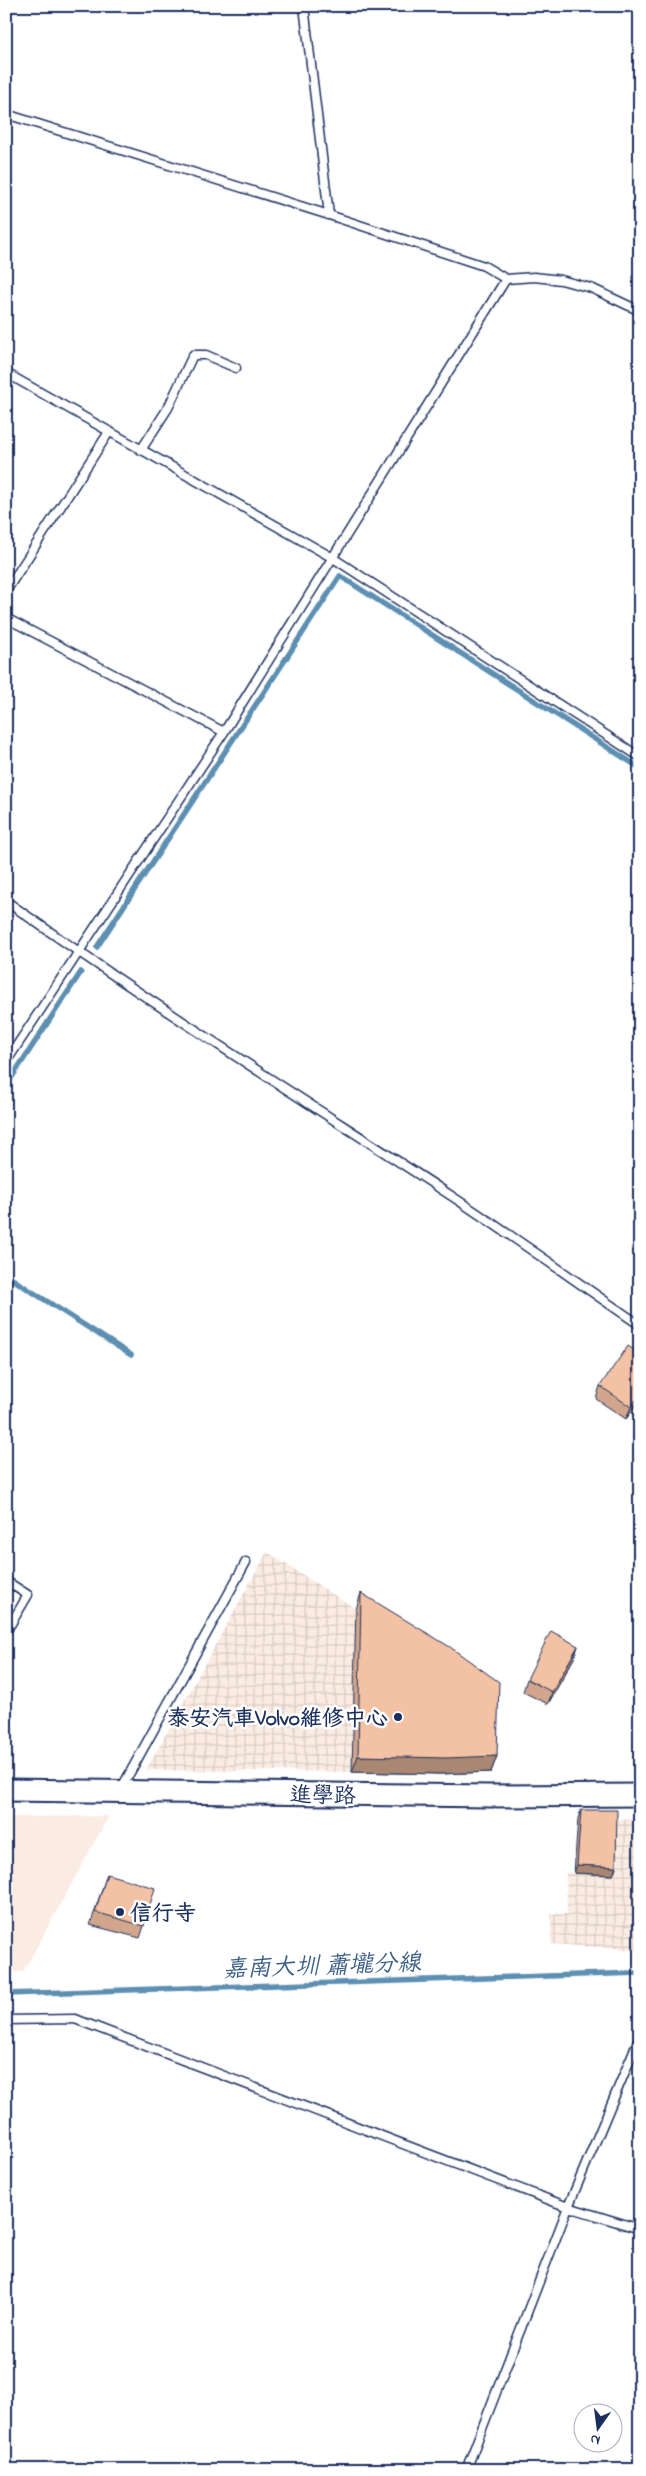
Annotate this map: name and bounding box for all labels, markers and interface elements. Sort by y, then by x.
place label: 泰安汽車Volvo維修中心 [167,1704,388,1736]
marker: 泰安汽車Volvo維修中心 [392,1711,404,1723]
street label: 進學路 [290,1780,356,1814]
place label: 信行寺 [130,1899,196,1931]
marker: 信行寺 [114,1906,126,1918]
water label: 嘉南大圳 蕭壠分線 [223,1946,424,1988]
north arrow [574,2404,624,2454]
text: N [588,2428,602,2450]

